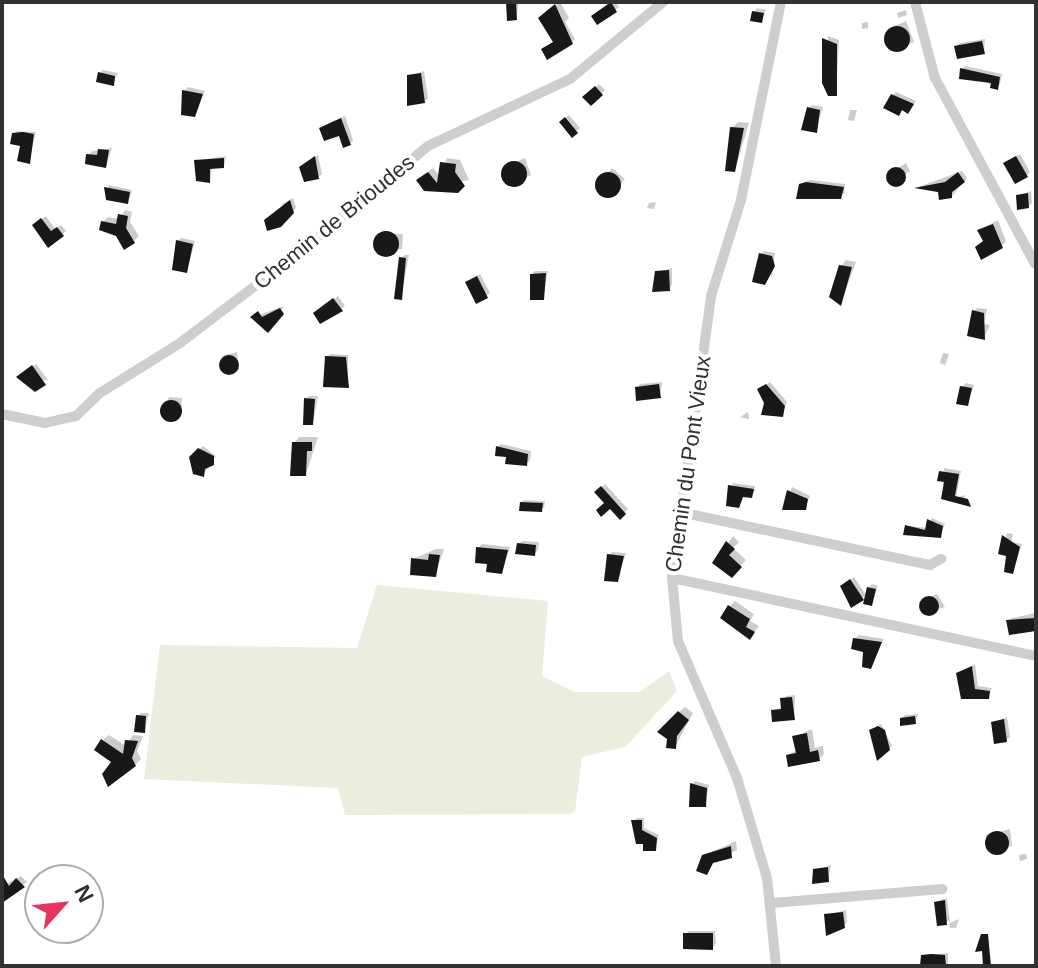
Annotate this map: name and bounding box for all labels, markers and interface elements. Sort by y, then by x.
street label: Chemin de Brioudes [248,149,420,295]
street label: Chemin du Pont Vieux [660,354,716,574]
north arrow [24,864,104,944]
text: N [69,881,99,907]

